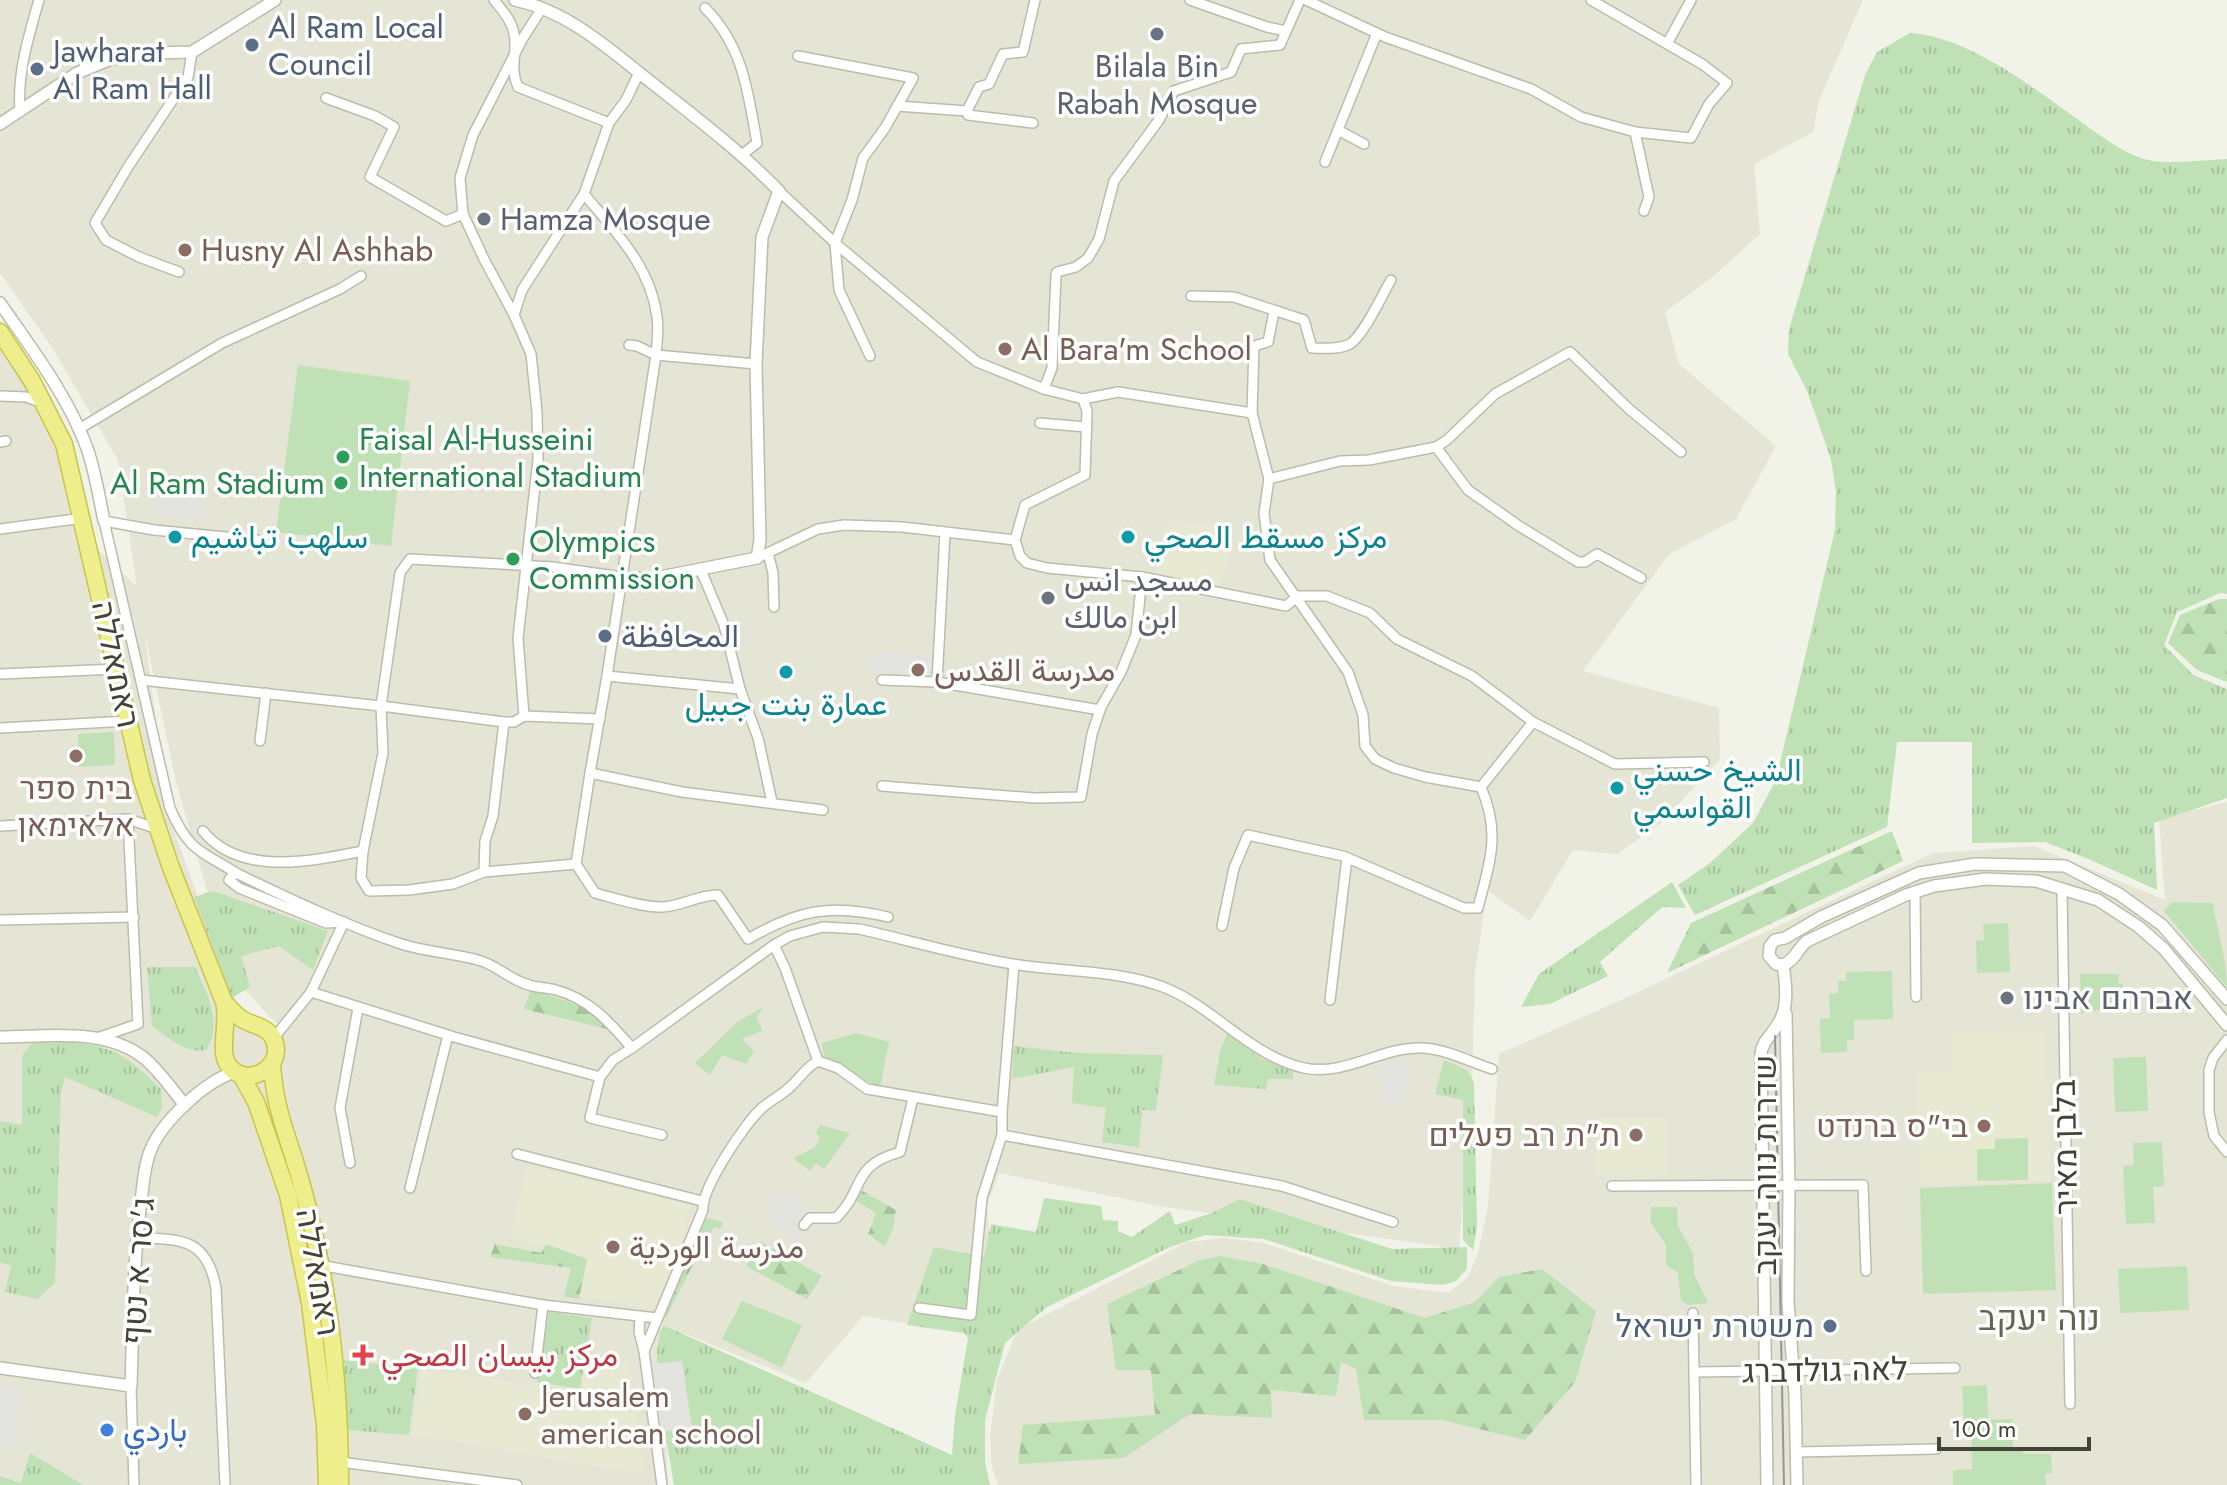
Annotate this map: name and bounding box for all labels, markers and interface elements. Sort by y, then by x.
place label: Al Ram Local Council [268,4,444,87]
marker: Bilala Bin Rabah Mosque [1148,25,1166,43]
place label: Jawharat Al Ram Hall [49,28,212,111]
marker: Al Ram Local Council [243,36,261,54]
place label: Bilala Bin Rabah Mosque [1056,43,1258,126]
marker: Jawharat Al Ram Hall [28,60,46,78]
place label: Hamza Mosque [500,196,711,242]
marker: Hamza Mosque [475,210,493,228]
place label: Husny Al Ashhab [201,227,433,273]
marker: Husny Al Ashhab [176,241,194,259]
place label: Al Bara'm School [1021,326,1252,372]
marker: Al Bara'm School [996,340,1014,358]
place label: Faisal Al-Husseini International Stadium [359,416,643,499]
marker: Faisal Al-Husseini International Stadium [334,448,352,466]
place label: Al Ram Stadium [110,460,325,506]
marker: Al Ram Stadium [332,474,350,492]
place label: سلهب تباشيم [191,514,368,560]
place label: مركز مسقط الصحي [1144,514,1387,563]
place label: Olympics Commission [529,518,695,601]
marker: سلهب تباشيم [166,528,184,546]
marker: مركز مسقط الصحي [1119,528,1137,546]
marker: Olympics Commission [504,550,522,568]
place label: مسجد انس ابن مالك [1064,557,1213,640]
marker: مسجد انس ابن مالك [1039,589,1057,607]
street label: ראמאללה [80,596,152,732]
place label: المحافظة [621,613,739,659]
marker: المحافظة [596,627,614,645]
place label: مدرسة القدس [934,647,1115,693]
marker: مدرسة القدس [909,661,927,679]
marker: عمارة بنت جبيل [777,663,795,681]
place label: عمارة بنت جبيل [685,681,887,727]
marker: בית ספר אלאימאן [67,747,85,765]
place label: الشيخ حسني القواسمي [1633,747,1802,833]
place label: בית ספר אלאימאן [17,765,135,848]
marker: الشيخ حسني القواسمي [1608,779,1626,797]
place label: אברהם אבינו [2023,975,2193,1021]
marker: אברהם אבינו [1998,989,2016,1007]
street label: שדרות נווה יעקב [1742,1055,1788,1275]
street label: בלבן מאיר [2041,1079,2089,1215]
place label: בי"ס ברנדט [1816,1103,1968,1149]
place label: ת"ת רב פעלים [1428,1112,1620,1158]
marker: בי"ס ברנדט [1975,1117,1993,1135]
marker: ת"ת רב פעלים [1627,1126,1645,1144]
street label: ג'סר א נטף [110,1196,166,1346]
street label: ראמאללה [284,1205,352,1339]
place label: مدرسة الوردية [629,1224,804,1270]
marker: مدرسة الوردية [604,1238,622,1256]
district label: נוה יעקב [1978,1294,2100,1343]
place label: משטרת ישראל [1616,1303,1814,1349]
marker: משטרת ישראל [1821,1317,1839,1335]
place label: مركز بيسان الصحي [381,1332,618,1381]
marker: مركز بيسان الصحي [352,1344,374,1366]
street label: לאה גולדברג [1742,1346,1908,1394]
place label: Jerusalem american school [537,1373,762,1456]
scale bar [1939,1401,2089,1451]
marker: Jerusalem american school [516,1405,534,1423]
place label: باردي [123,1407,187,1456]
text: 100 m [1951,1411,2017,1446]
marker: باردي [98,1421,116,1439]

